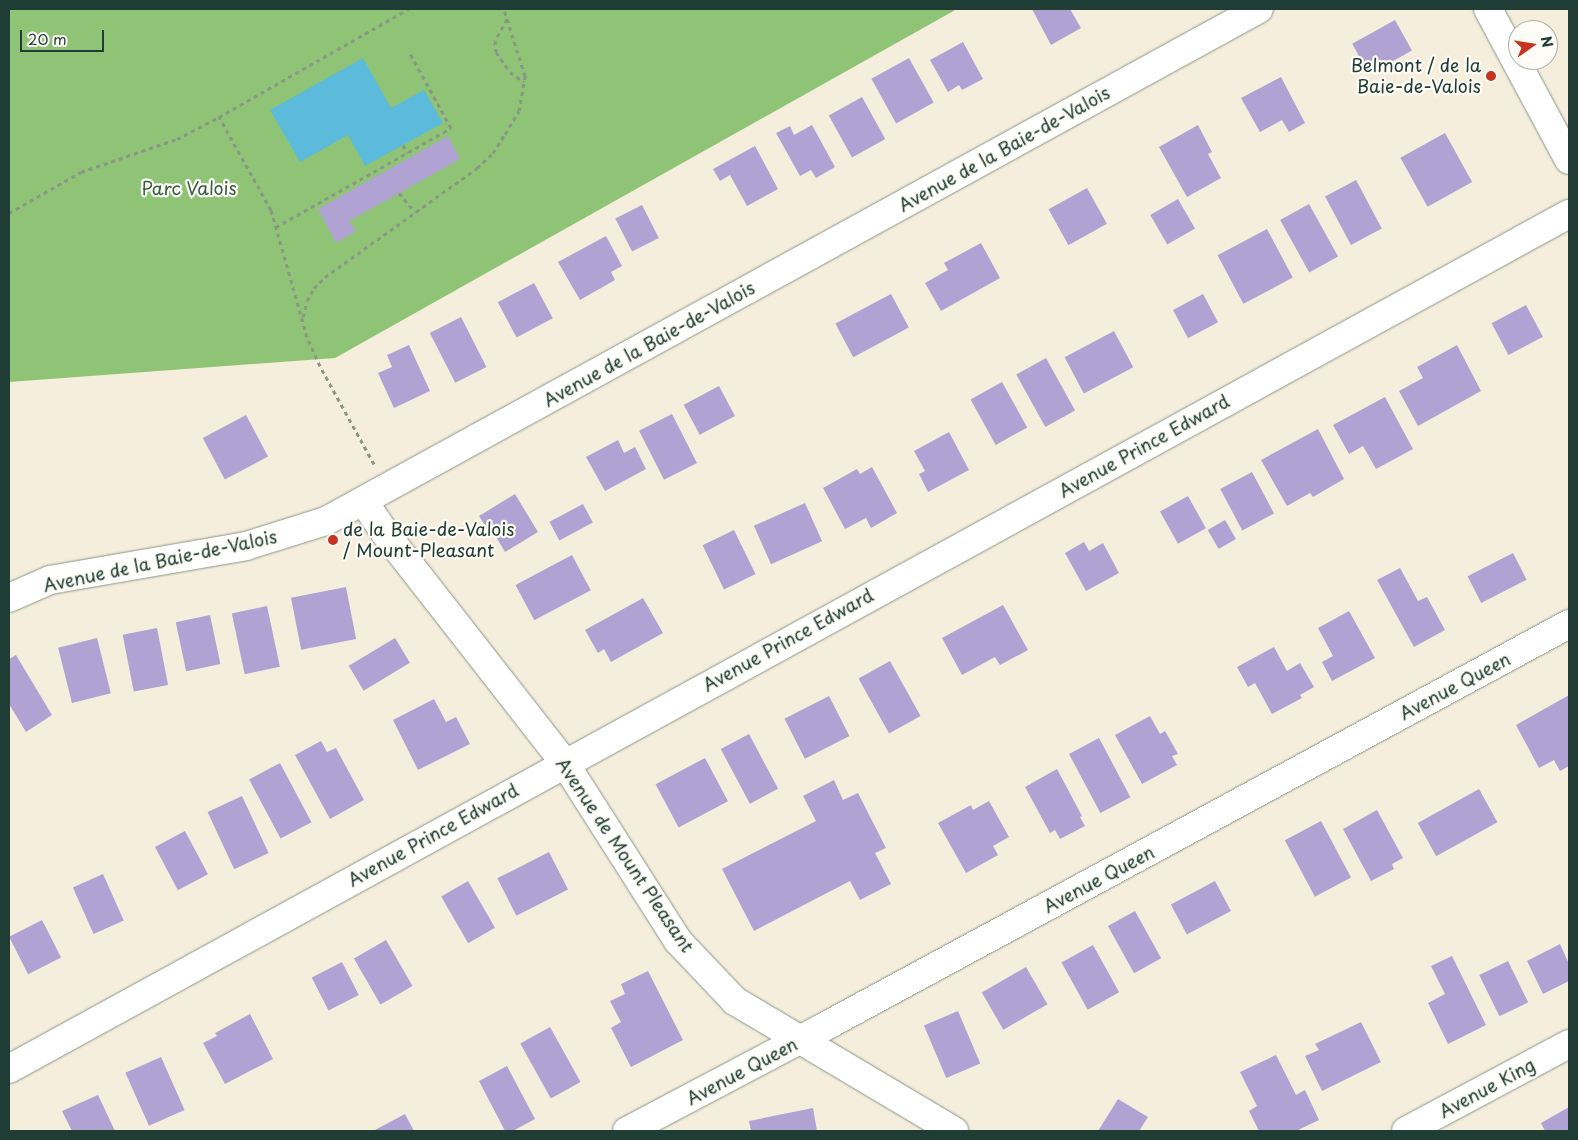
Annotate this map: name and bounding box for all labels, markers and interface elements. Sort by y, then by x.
scale bar [22,20,106,52]
north arrow [1508,20,1558,70]
text: 20 m [28,27,67,50]
text: N [1536,34,1559,50]
place label: Belmont / de la Baie-de-Valois [1349,55,1481,98]
marker: Belmont / de la Baie-de-Valois [1485,70,1497,82]
street label: Avenue de la Baie-de-Valois [894,81,1114,217]
park label: Parc Valois [142,177,236,199]
street label: Avenue de la Baie-de-Valois [539,276,759,412]
street label: Avenue Prince Edward [1055,390,1233,502]
place label: de la Baie-de-Valois / Mount-Pleasant [343,519,515,562]
street label: Avenue de la Baie-de-Valois [41,526,279,596]
marker: de la Baie-de-Valois / Mount-Pleasant [327,534,339,546]
street label: Avenue Prince Edward [699,584,877,696]
street label: Avenue Queen [1395,647,1515,725]
street label: Avenue de Mount Pleasant [552,754,698,956]
street label: Avenue Prince Edward [344,779,522,891]
street label: Avenue Queen [1039,840,1159,918]
street label: Avenue Queen [682,1032,802,1110]
street label: Avenue King [1436,1054,1538,1122]

